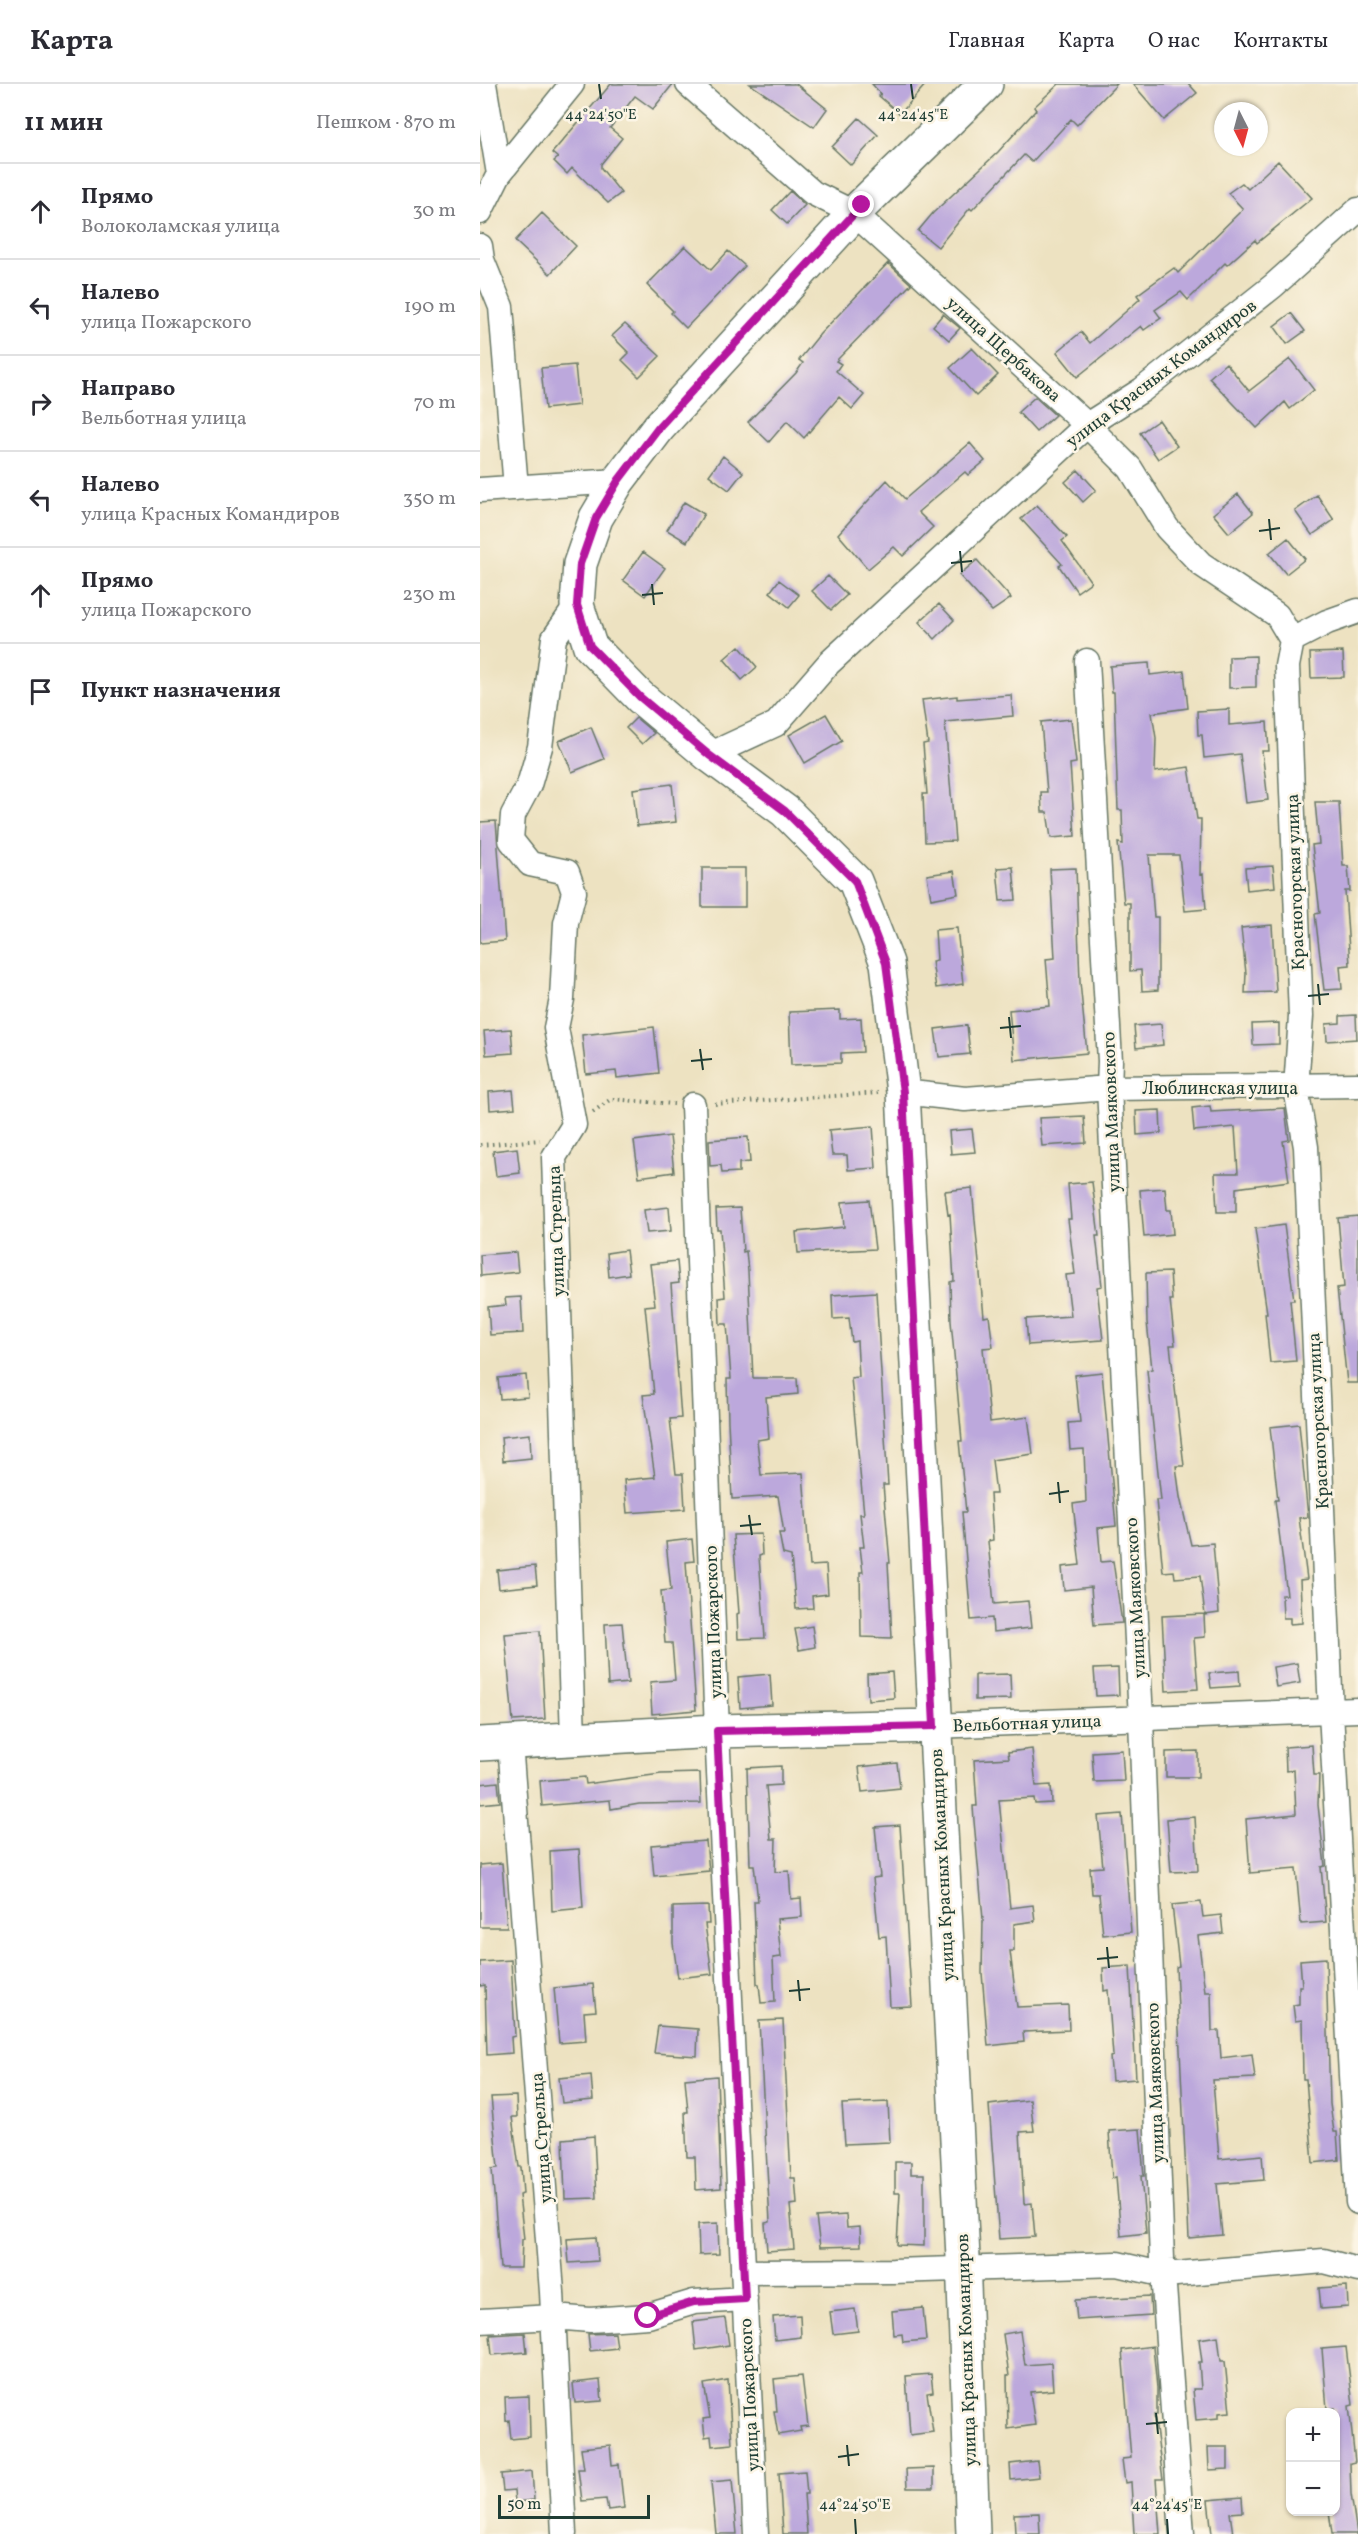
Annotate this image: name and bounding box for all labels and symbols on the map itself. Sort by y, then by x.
north arrow [1214,102,1268,156]
text: 44°24'50"E [565,105,637,126]
text: 44°24'45"E [878,105,948,126]
route end [848,191,874,217]
street label: улица Щербакова [940,292,1066,409]
street label: улица Красных Командиров [1061,294,1263,454]
street label: Красногорская улица [1281,793,1312,971]
street label: улица Маяковского [1097,1031,1128,1193]
street label: Люблинская улица [1142,1077,1298,1102]
street label: улица Стрельца [543,1165,572,1297]
street label: Красногорская улица [1302,1332,1337,1510]
street label: улица Маяковского [1120,1517,1153,1679]
street label: улица Пожарского [699,1545,730,1699]
street label: Вельботная улица [952,1709,1102,1740]
street label: улица Красных Командиров [925,1748,962,1982]
street label: улица Маяковского [1141,2002,1172,2164]
street label: улица Стрельца [525,2071,560,2204]
street label: улица Красных Командиров [951,2233,984,2467]
route start [634,2302,660,2328]
street label: улица Пожарского [734,2318,767,2472]
scale bar [498,2492,650,2520]
text: 44°24'50"E [819,2495,891,2516]
text: 44°24'45"E [1132,2495,1202,2516]

